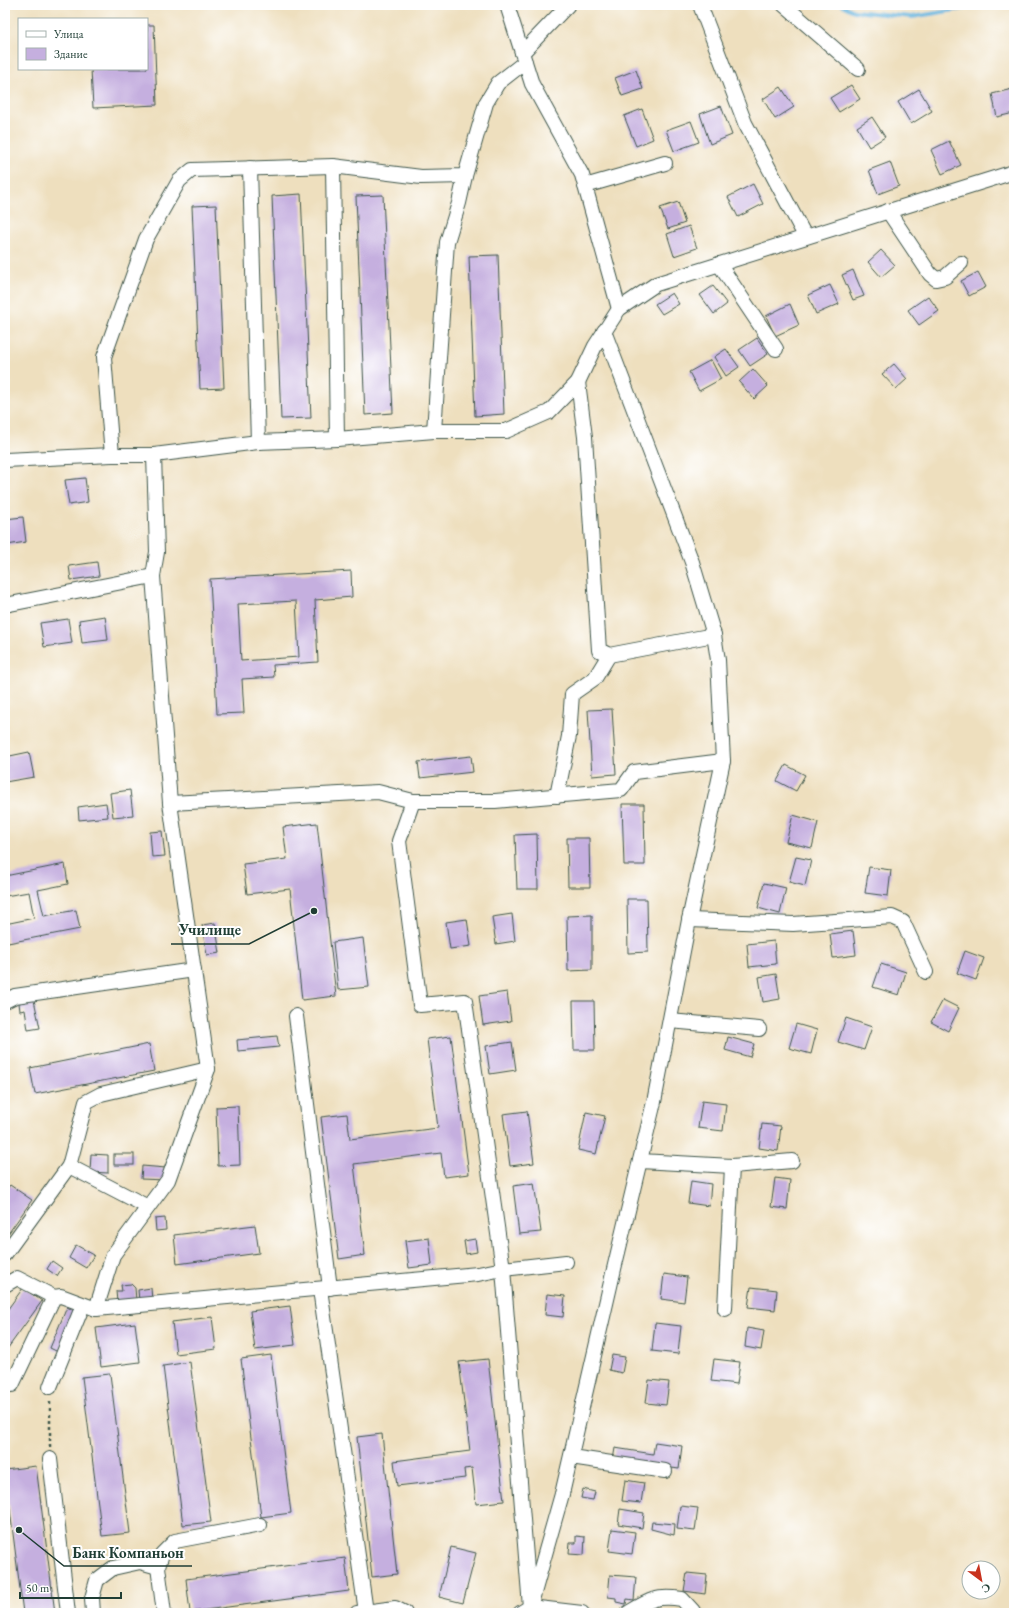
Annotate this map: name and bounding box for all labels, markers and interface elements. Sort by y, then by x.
legend [18,18,148,70]
text: Улица [53,26,84,42]
text: Здание [54,46,88,62]
callout: Училище [171,917,249,944]
text: Училище [178,920,241,939]
callout: Банк Компаньон [64,1539,192,1566]
text: Банк Компаньон [72,1543,184,1562]
north arrow [961,1560,1001,1600]
scale bar [20,1574,121,1600]
text: 50 m [26,1580,50,1596]
text: С [979,1580,993,1597]

